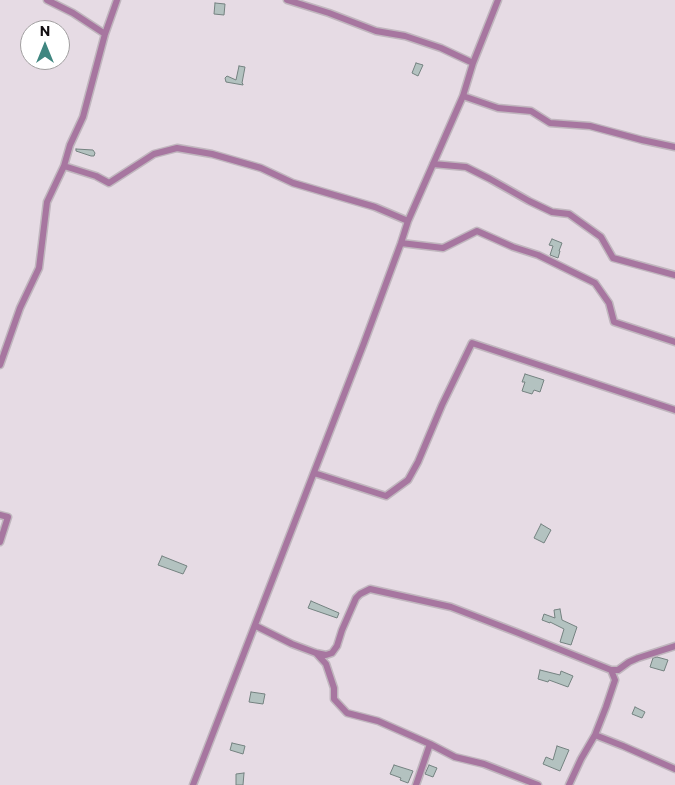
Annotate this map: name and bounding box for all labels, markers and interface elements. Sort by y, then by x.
north arrow [20,20,70,70]
text: N [40,22,50,39]

